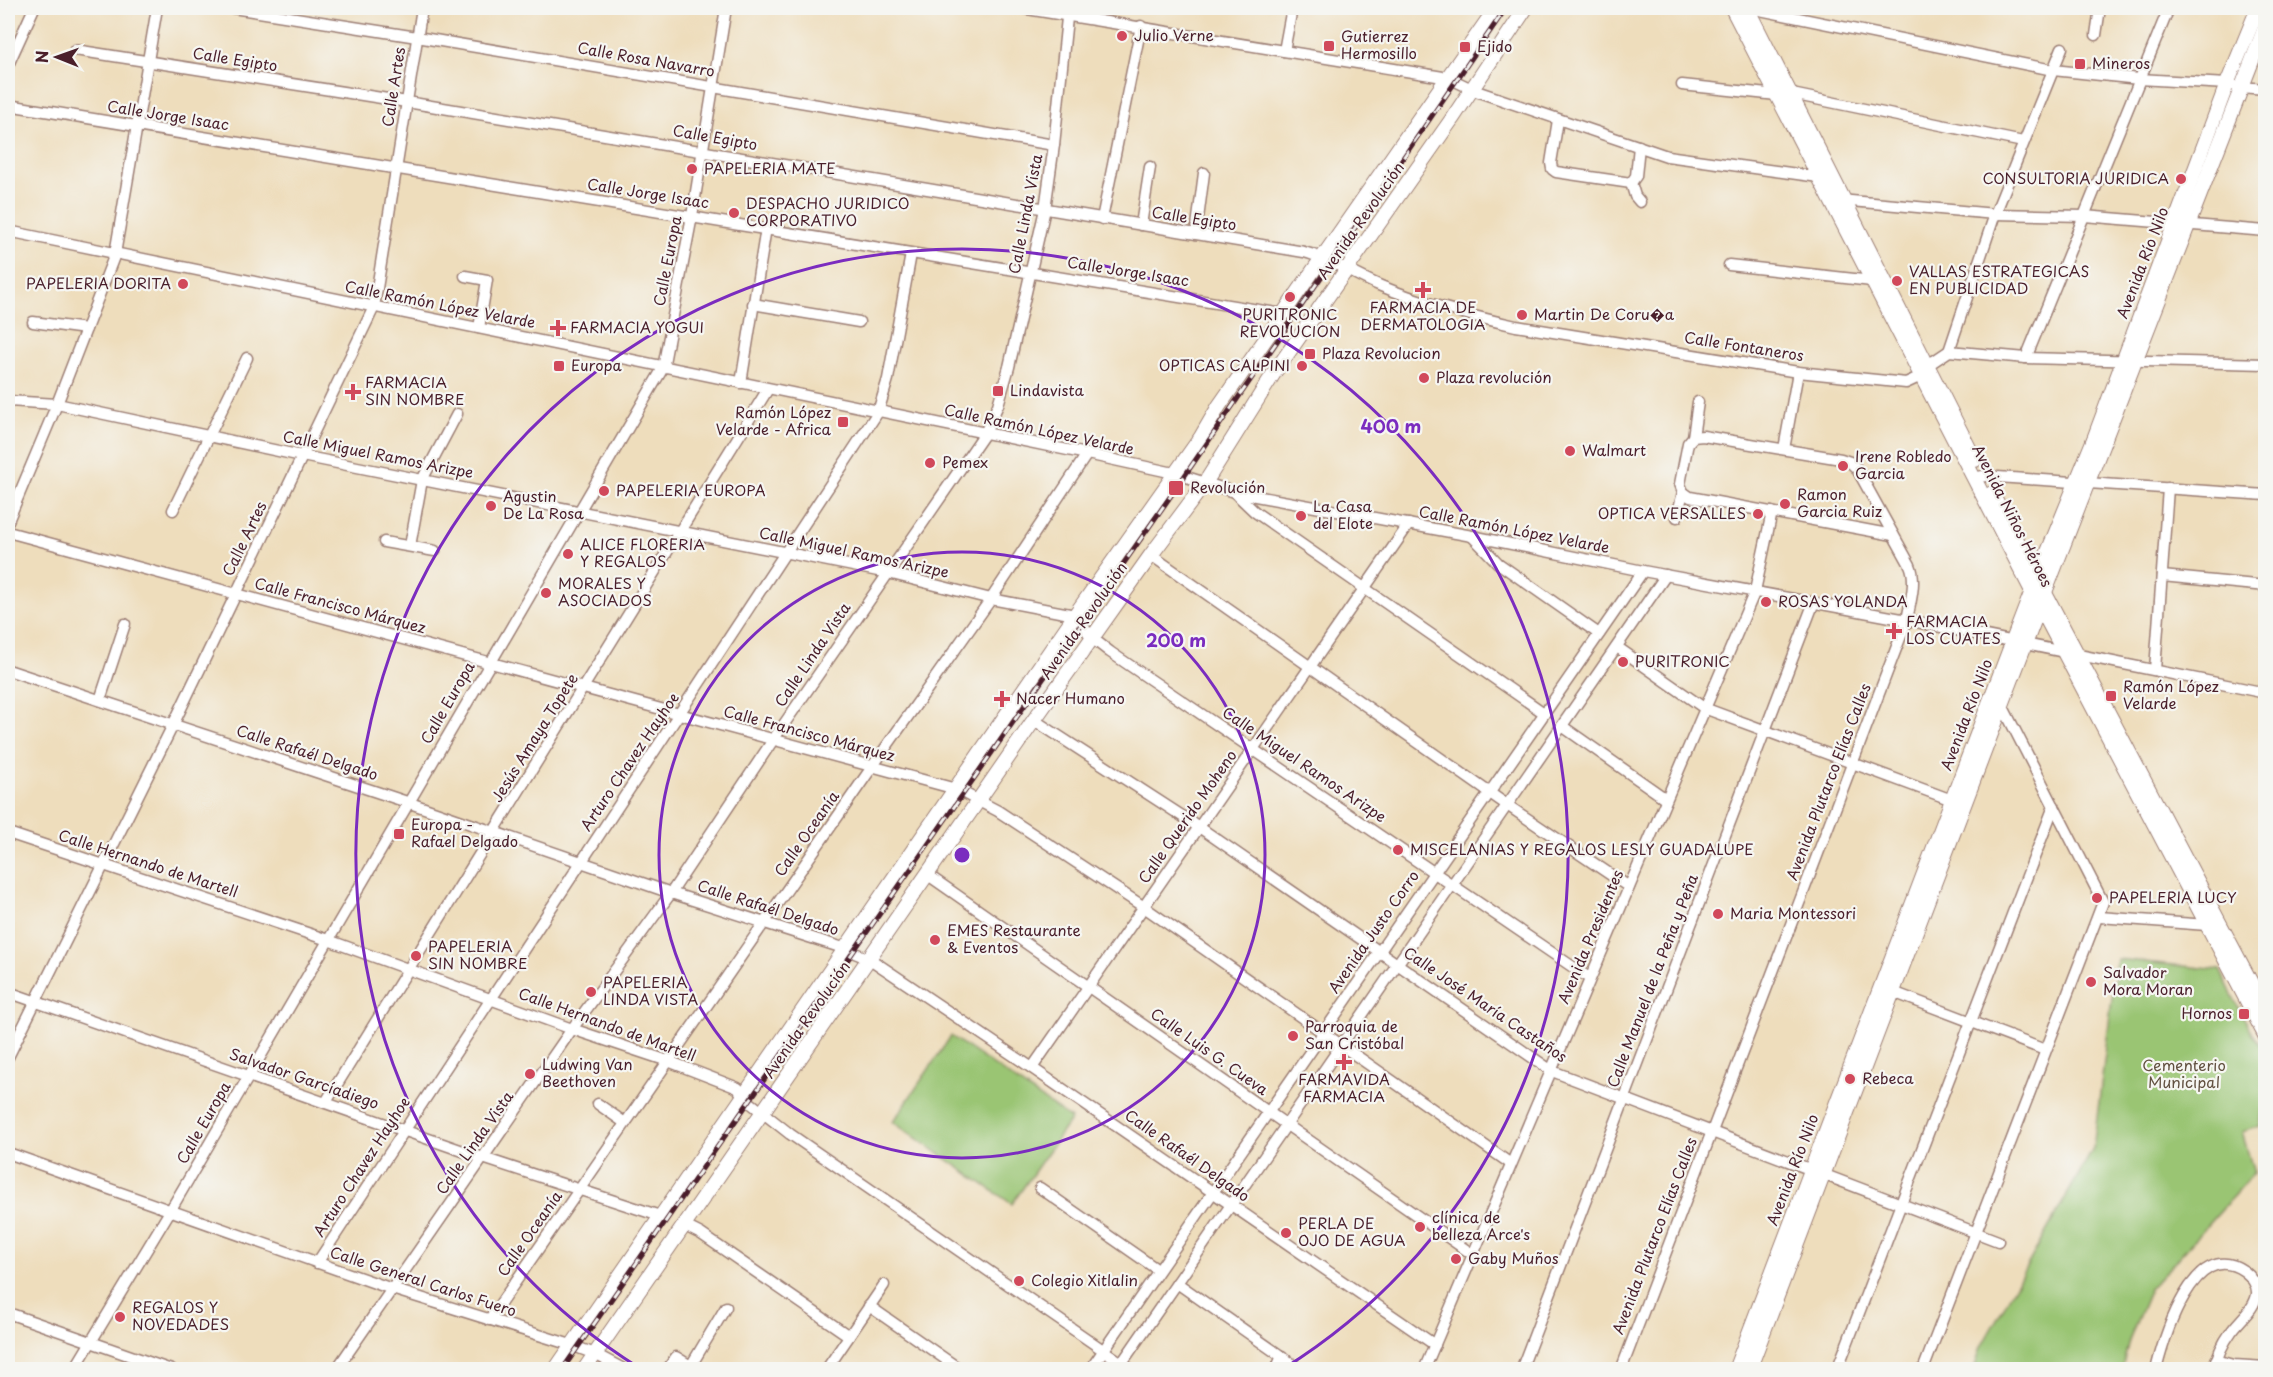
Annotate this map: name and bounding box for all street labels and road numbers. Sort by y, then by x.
street label: Calle Rosa Navarro [576,35,717,82]
street label: Calle Egipto [191,40,279,77]
street label: Calle Artes [375,45,410,128]
street label: Calle Jorge Isaac [106,94,231,136]
street label: Calle Egipto [671,118,759,155]
street label: Calle Linda Vista [1002,151,1048,276]
street label: Avenida Revolución [1311,157,1409,283]
street label: Calle Jorge Isaac [586,172,711,214]
street label: Calle Egipto [1150,199,1238,236]
street label: Avenida Río Nilo [2110,203,2173,322]
street label: Calle Europa [646,213,687,308]
street label: Calle Jorge Isaac [1066,250,1191,292]
street label: Calle Ramón López Velarde [343,274,538,333]
street label: Calle Fontaneros [1683,325,1806,366]
street label: Calle Ramón López Velarde [942,397,1136,460]
street label: Calle Miguel Ramos Arizpe [281,424,476,483]
street label: Avenida Niños Héroes [1967,440,2059,591]
street label: Calle Artes [216,497,272,580]
street label: Calle Ramón López Velarde [1417,499,1612,558]
street label: Calle Miguel Ramos Arizpe [757,520,951,583]
street label: Avenida Revolución [1034,557,1132,683]
street label: Calle Francisco Márquez [252,571,429,638]
street label: Calle Linda Vista [768,597,856,711]
street label: Avenida Río Nilo [1934,655,1997,774]
street label: Calle Europa [414,656,480,748]
street label: Jesús Amaya Topete [485,668,583,806]
street label: Avenida Plutarco Elías Calles [1779,679,1876,883]
street label: Arturo Chavez Hayhoe [574,687,684,835]
street label: Calle Francisco Márquez [721,699,898,766]
street label: Calle Miguel Ramos Arizpe [1218,700,1392,827]
street label: Calle Rafaél Delgado [234,718,381,785]
street label: Calle Querido Moheno [1132,745,1242,888]
street label: Calle Oceanía [768,785,844,881]
street label: Calle Hernando de Martell [56,823,241,902]
street label: Avenida Justo Corro [1322,865,1424,997]
street label: Avenida Presidentes [1551,866,1628,1007]
street label: Calle Manuel de la Peña y Peña [1600,870,1703,1091]
street label: Calle Rafaél Delgado [695,873,842,940]
street label: Calle José María Castaños [1399,940,1572,1067]
street label: Avenida Revolución [757,956,855,1082]
street label: Calle Hernando de Martell [516,981,700,1066]
street label: Calle Luis G. Cueva [1146,1002,1274,1100]
street label: Salvador Garcíadiego [227,1041,382,1114]
street label: Calle Europa [170,1076,236,1168]
street label: Calle Linda Vista [429,1085,518,1199]
street label: Arturo Chavez Hayhoe [307,1092,415,1241]
street label: Calle Rafaél Delgado [1121,1103,1255,1207]
street label: Avenida Río Nilo [1760,1110,1823,1229]
street label: Avenida Plutarco Elías Calles [1605,1133,1702,1337]
street label: Calle Oceanía [491,1185,567,1281]
street label: Calle General Carlos Fuero [327,1240,520,1322]

